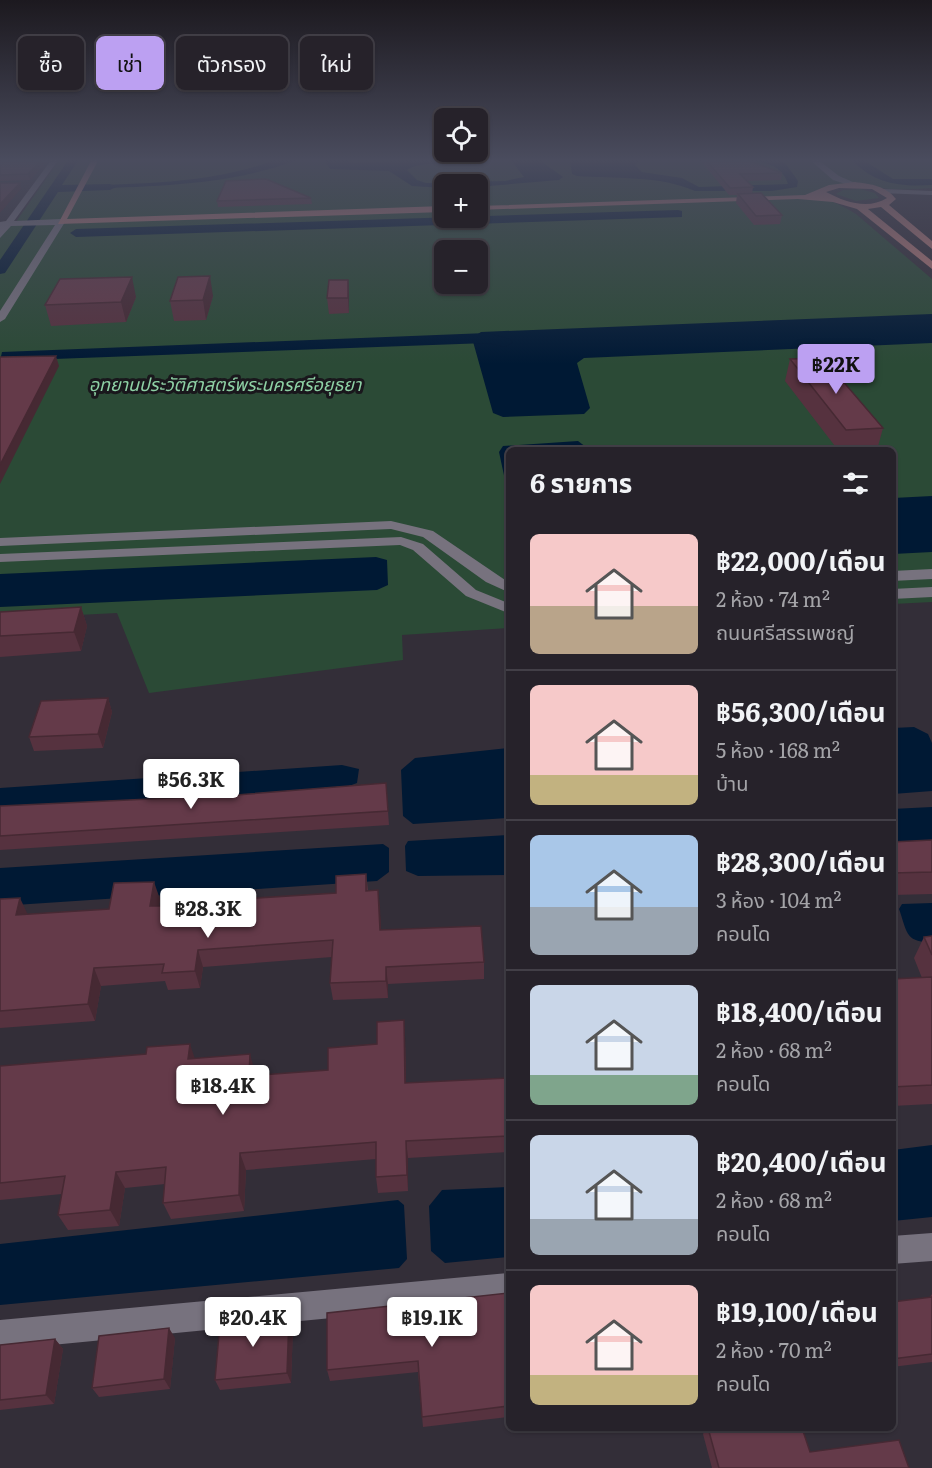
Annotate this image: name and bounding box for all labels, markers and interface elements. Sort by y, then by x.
chip: ซื้อ [18,36,84,90]
chip: เช่า [96,36,164,90]
chip: ตัวกรอง [176,36,288,90]
chip: ใหม่ [300,36,373,90]
map controls [434,108,488,294]
button: locate [434,108,488,162]
button: + [434,174,488,228]
button: − [434,240,488,294]
pin: ฿22K [800,344,872,395]
text: ฿22K [812,348,860,378]
park label: อุทยานประวัติศาสตร์พระนครศรีอยุธยา [89,370,362,397]
text: 6 รายการ [530,462,632,501]
icon: filters [839,467,872,500]
text: ฿22,000/เดือน [716,540,886,579]
icon: home [578,558,650,630]
text: 2 ห้อง · 74 m² [716,583,830,613]
text: ถนนศรีสรรเพชญ์ [716,616,854,646]
text: ฿56,300/เดือน [716,691,886,730]
icon: home [578,709,650,781]
text: 5 ห้อง · 168 m² [716,734,840,764]
pin: ฿56.3K [142,759,240,810]
text: ฿56.3K [157,763,225,793]
text: บ้าน [716,767,748,797]
text: ฿28,300/เดือน [716,841,885,880]
icon: home [578,859,650,931]
text: 3 ห้อง · 104 m² [716,884,842,914]
pin: ฿28.3K [159,888,257,939]
text: ฿28.3K [174,892,242,922]
text: คอนโด [716,917,770,947]
text: ฿18,400/เดือน [716,991,883,1030]
icon: home [578,1009,650,1081]
text: 2 ห้อง · 68 m² [716,1034,832,1064]
pin: ฿18.4K [174,1065,272,1116]
text: คอนโด [716,1067,770,1097]
text: ฿18.4K [190,1069,256,1099]
text: ฿20,400/เดือน [716,1141,887,1180]
icon: home [578,1159,650,1231]
text: 2 ห้อง · 68 m² [716,1184,832,1214]
text: คอนโด [716,1217,770,1247]
text: ฿19,100/เดือน [716,1291,878,1330]
pin: ฿20.4K [204,1297,302,1348]
pin: ฿19.1K [383,1297,481,1348]
text: ฿20.4K [219,1301,287,1331]
text: ฿19.1K [401,1301,463,1331]
icon: home [578,1309,650,1381]
text: 2 ห้อง · 70 m² [716,1334,832,1364]
text: คอนโด [716,1367,770,1397]

